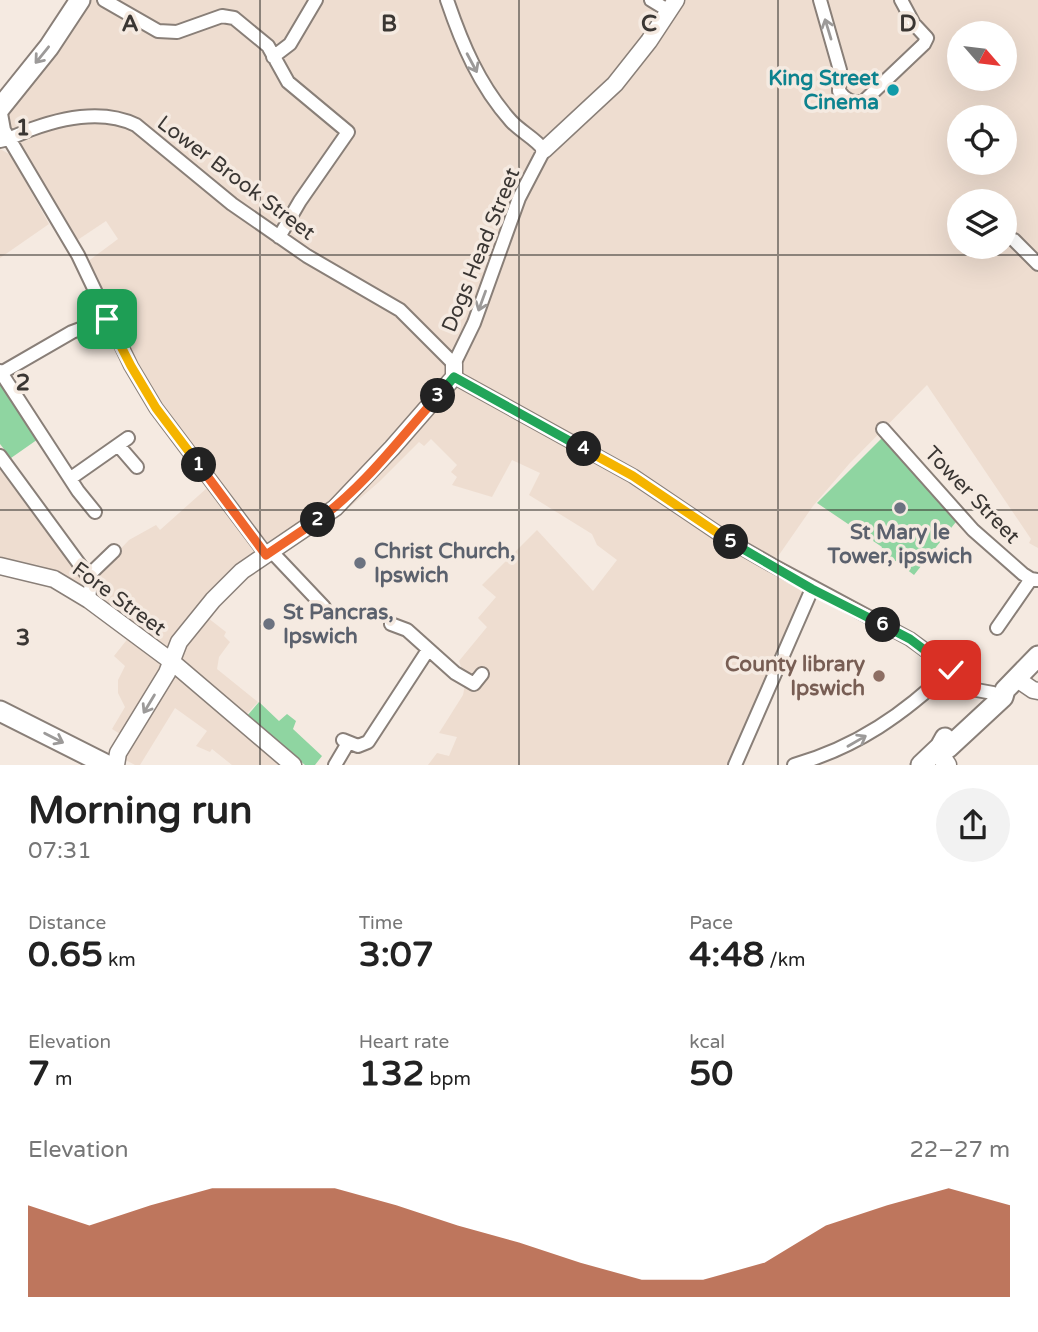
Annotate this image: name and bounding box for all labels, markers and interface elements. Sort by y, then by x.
text: A [121,10,139,38]
text: B [381,10,397,38]
text: C [641,10,657,38]
text: D [899,10,917,38]
one-way arrow [820,18,833,40]
north arrow [947,21,1017,91]
map controls [947,21,1017,259]
one-way arrow [34,46,50,64]
one-way arrow [465,53,479,73]
place label: King Street Cinema [768,66,879,115]
marker: King Street Cinema [885,82,901,98]
button: locate [947,105,1017,175]
street label: Lower Brook Street [152,110,320,246]
text: 1 [16,114,30,142]
street label: Dogs Head Street [437,164,525,336]
button: layers [947,189,1017,259]
pin [77,289,137,349]
one-way arrow [475,289,487,311]
icon: arrive [88,300,126,338]
text: 2 [16,369,30,397]
pin: 3 [420,378,456,414]
text: 3 [432,384,443,406]
pin: 4 [566,432,602,466]
text: 4 [578,437,589,459]
street label: Tower Street [919,441,1025,549]
pin: 1 [182,448,216,482]
text: 1 [193,453,204,475]
marker: St Mary le Tower, ipswich [892,500,908,516]
pin: 2 [300,503,336,538]
text: 2 [312,508,323,530]
place label: St Mary le Tower, ipswich [826,520,973,569]
pin: 5 [714,524,748,560]
text: 5 [725,530,736,552]
place label: Christ Church, Ipswich [374,539,515,588]
marker: Christ Church, Ipswich [352,555,368,571]
street label: Fore Street [67,557,171,641]
place label: St Pancras, Ipswich [283,600,394,649]
pin: 6 [866,608,900,642]
text: 6 [877,613,888,635]
marker: St Pancras, Ipswich [261,616,277,632]
text: 3 [16,624,30,652]
pin [921,640,981,700]
icon: check [932,651,970,689]
place label: County library Ipswich [725,652,866,701]
marker: County library Ipswich [871,668,887,684]
one-way arrow [141,693,155,713]
one-way arrow [43,731,64,745]
one-way arrow [847,734,867,748]
text: Morning run [28,788,252,834]
button: share [936,788,1010,862]
text: 07:31 [28,837,92,865]
text: Distance [28,912,106,934]
text: Time [359,912,403,934]
text: Pace [689,912,733,934]
text: 0.65 [28,934,103,976]
text: 3:07 [359,934,434,976]
text: 4:48 [689,934,764,976]
text: km [103,949,136,971]
text: /km [764,949,806,971]
text: Elevation [28,1031,111,1053]
text: Heart rate [359,1031,449,1053]
text: kcal [689,1031,725,1053]
text: 7 [28,1053,50,1095]
text: 132 [359,1053,425,1095]
text: 50 [689,1053,733,1095]
text: m [50,1068,72,1090]
text: bpm [425,1068,471,1090]
text: Elevation [28,1136,129,1164]
text: 22–27 m [909,1136,1010,1164]

